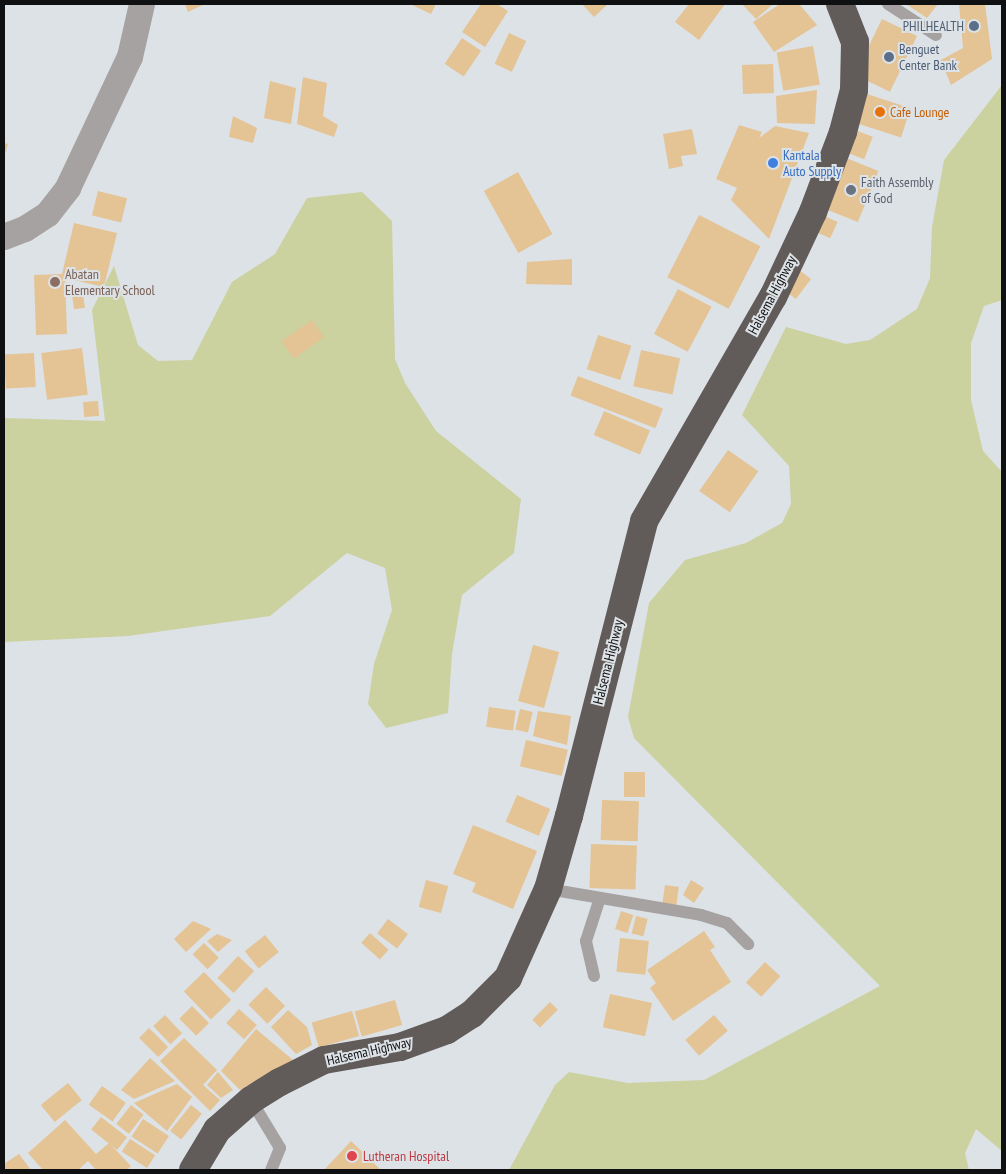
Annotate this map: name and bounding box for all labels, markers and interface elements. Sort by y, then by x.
place label: PHILHEALTH [903,18,964,34]
marker: PHILHEALTH [968,20,980,32]
place label: Benguet Center Bank [899,41,957,74]
marker: Benguet Center Bank [883,51,895,63]
place label: Cafe Lounge [890,104,949,120]
marker: Cafe Lounge [874,106,886,118]
place label: Kantala Auto Supply [783,147,841,180]
marker: Kantala Auto Supply [767,157,779,169]
place label: Faith Assembly of God [861,174,934,206]
marker: Faith Assembly of God [845,184,857,196]
street label: Halsema Highway [744,253,800,337]
place label: Abatan Elementary School [65,266,155,298]
marker: Abatan Elementary School [49,276,61,288]
street label: Halsema Highway [589,618,627,706]
street label: Halsema Highway [325,1033,413,1069]
place label: Lutheran Hospital [363,1148,449,1164]
marker: Lutheran Hospital [345,1149,359,1163]

